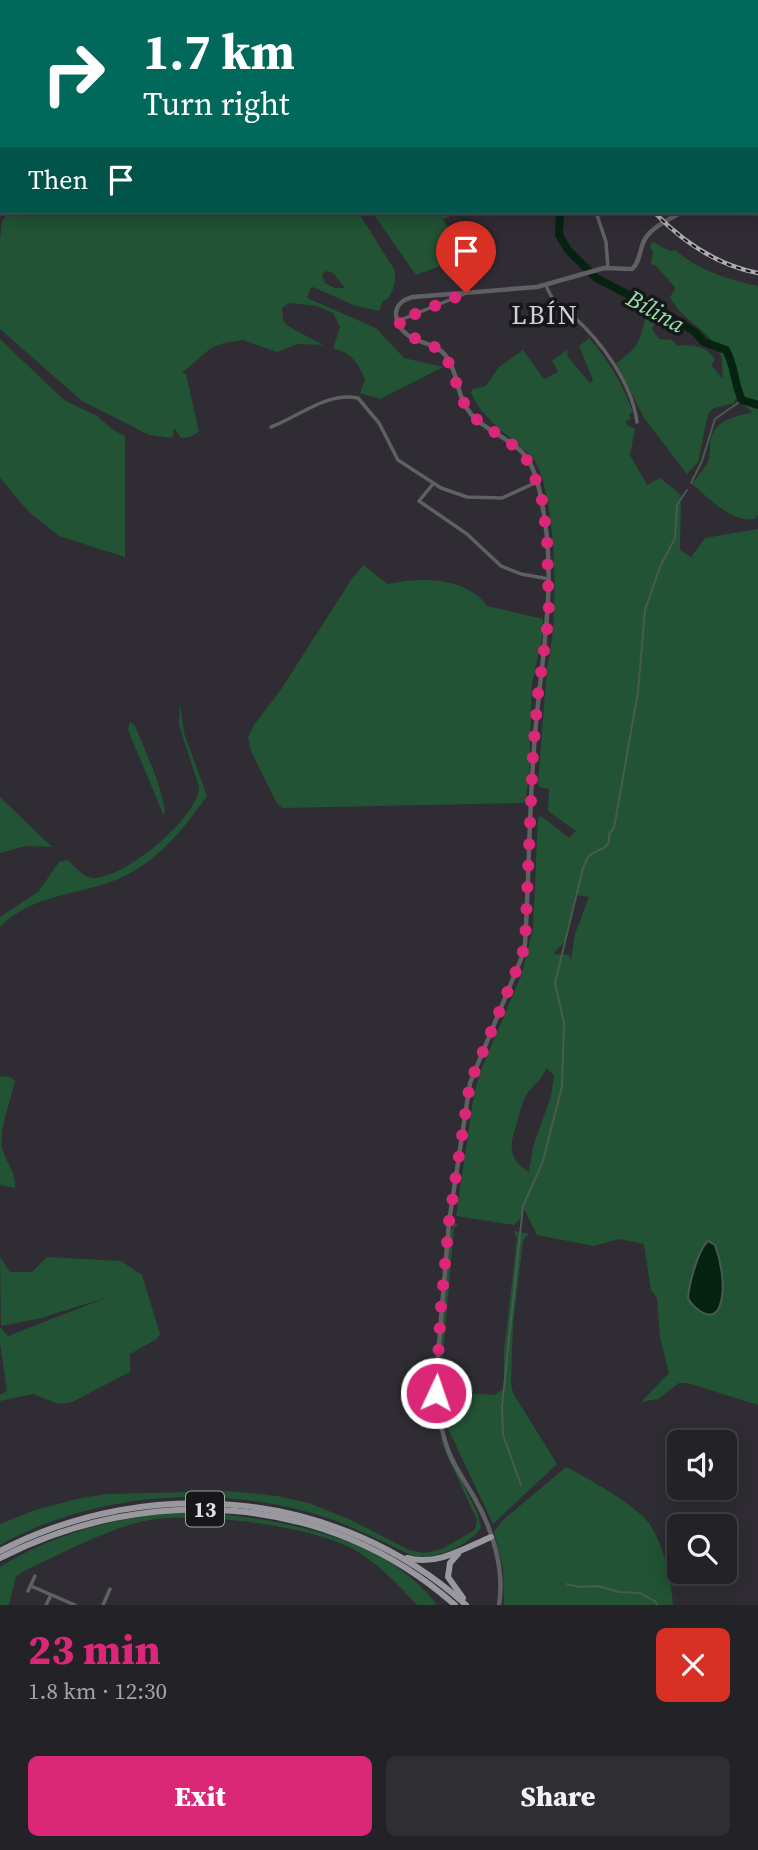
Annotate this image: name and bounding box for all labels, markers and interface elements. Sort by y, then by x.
text: 1.7 km [143,18,295,85]
icon: right [28,28,119,119]
text: Turn right [143,82,289,126]
icon: arrive [102,161,140,199]
text: Then [28,162,88,198]
pin [436,221,496,293]
icon: arrive [447,232,485,270]
water label: Bílina [620,281,692,341]
district label: LBÍN [511,297,579,333]
position arrow [399,1356,473,1430]
map controls [667,1430,737,1584]
button: sound [667,1430,737,1500]
road number: 13 [186,1492,224,1526]
button: search [667,1514,737,1584]
text: 23 min [28,1620,161,1678]
button: close [656,1628,730,1702]
text: 1.8 km · 12:30 [28,1675,167,1707]
button: Exit [28,1756,372,1836]
button: Share [386,1756,730,1836]

